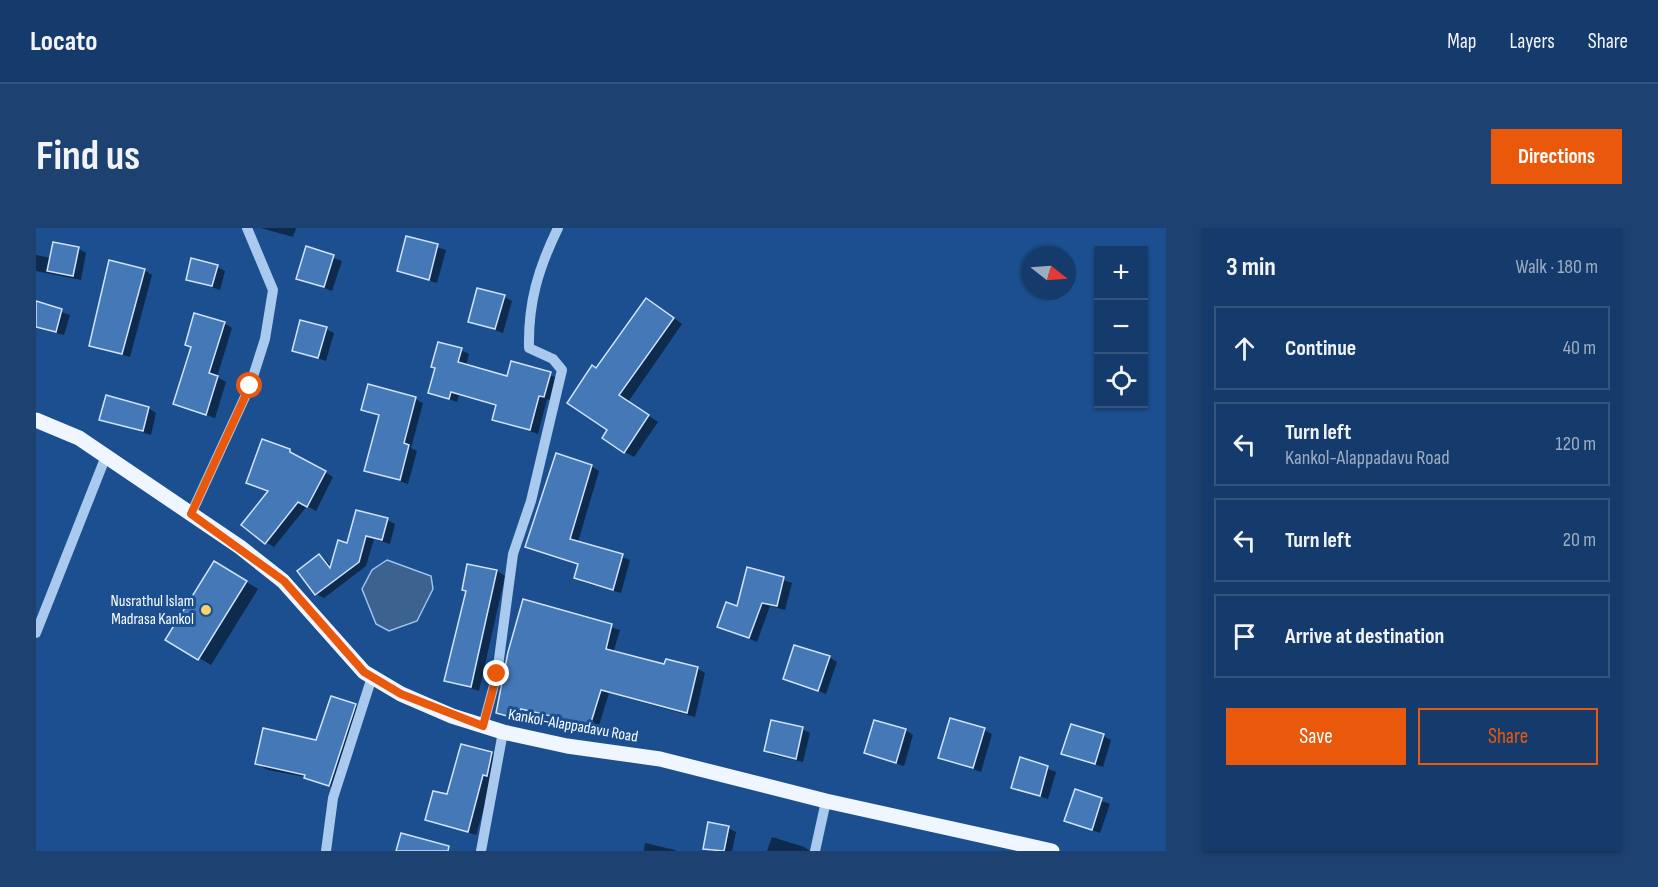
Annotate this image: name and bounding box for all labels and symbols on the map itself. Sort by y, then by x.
north arrow [1022,246,1076,300]
route start [236,372,262,398]
place label: Nusrathul Islam Madrasa Kankol [111,592,194,629]
marker: Nusrathul Islam Madrasa Kankol [199,603,213,617]
route end [483,660,509,686]
street label: Kankol-Alappadavu Road [507,705,639,747]

